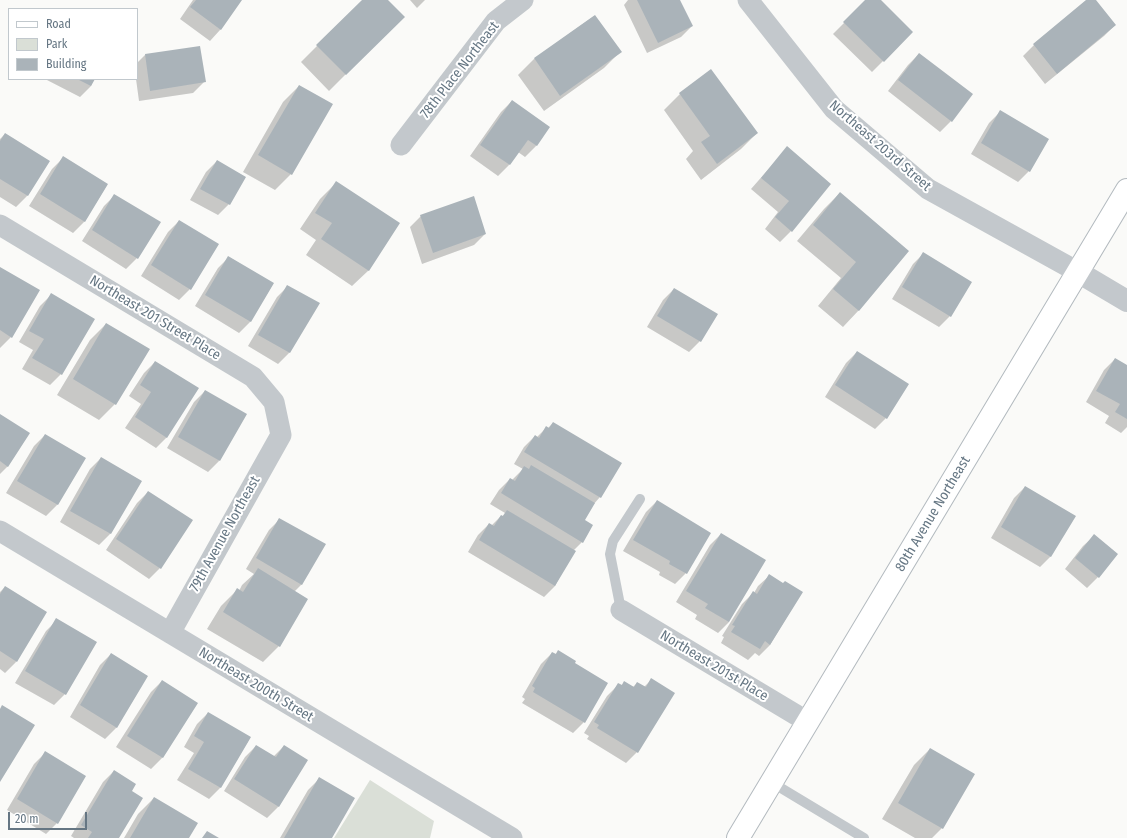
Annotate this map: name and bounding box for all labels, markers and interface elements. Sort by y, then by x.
legend [8,8,138,80]
text: Road [46,17,71,31]
street label: 78th Place Northeast [417,18,503,122]
text: Park [46,37,67,51]
text: Building [46,57,86,71]
street label: Northeast 203rd Street [826,97,934,195]
street label: Northeast 201 Street Place [86,272,224,364]
street label: 80th Avenue Northeast [892,453,974,575]
street label: 79th Avenue Northeast [186,473,264,595]
street label: Northeast 201st Place [657,627,771,705]
street label: Northeast 200th Street [196,644,316,726]
scale bar [10,804,89,830]
text: 20 m [15,812,39,826]

